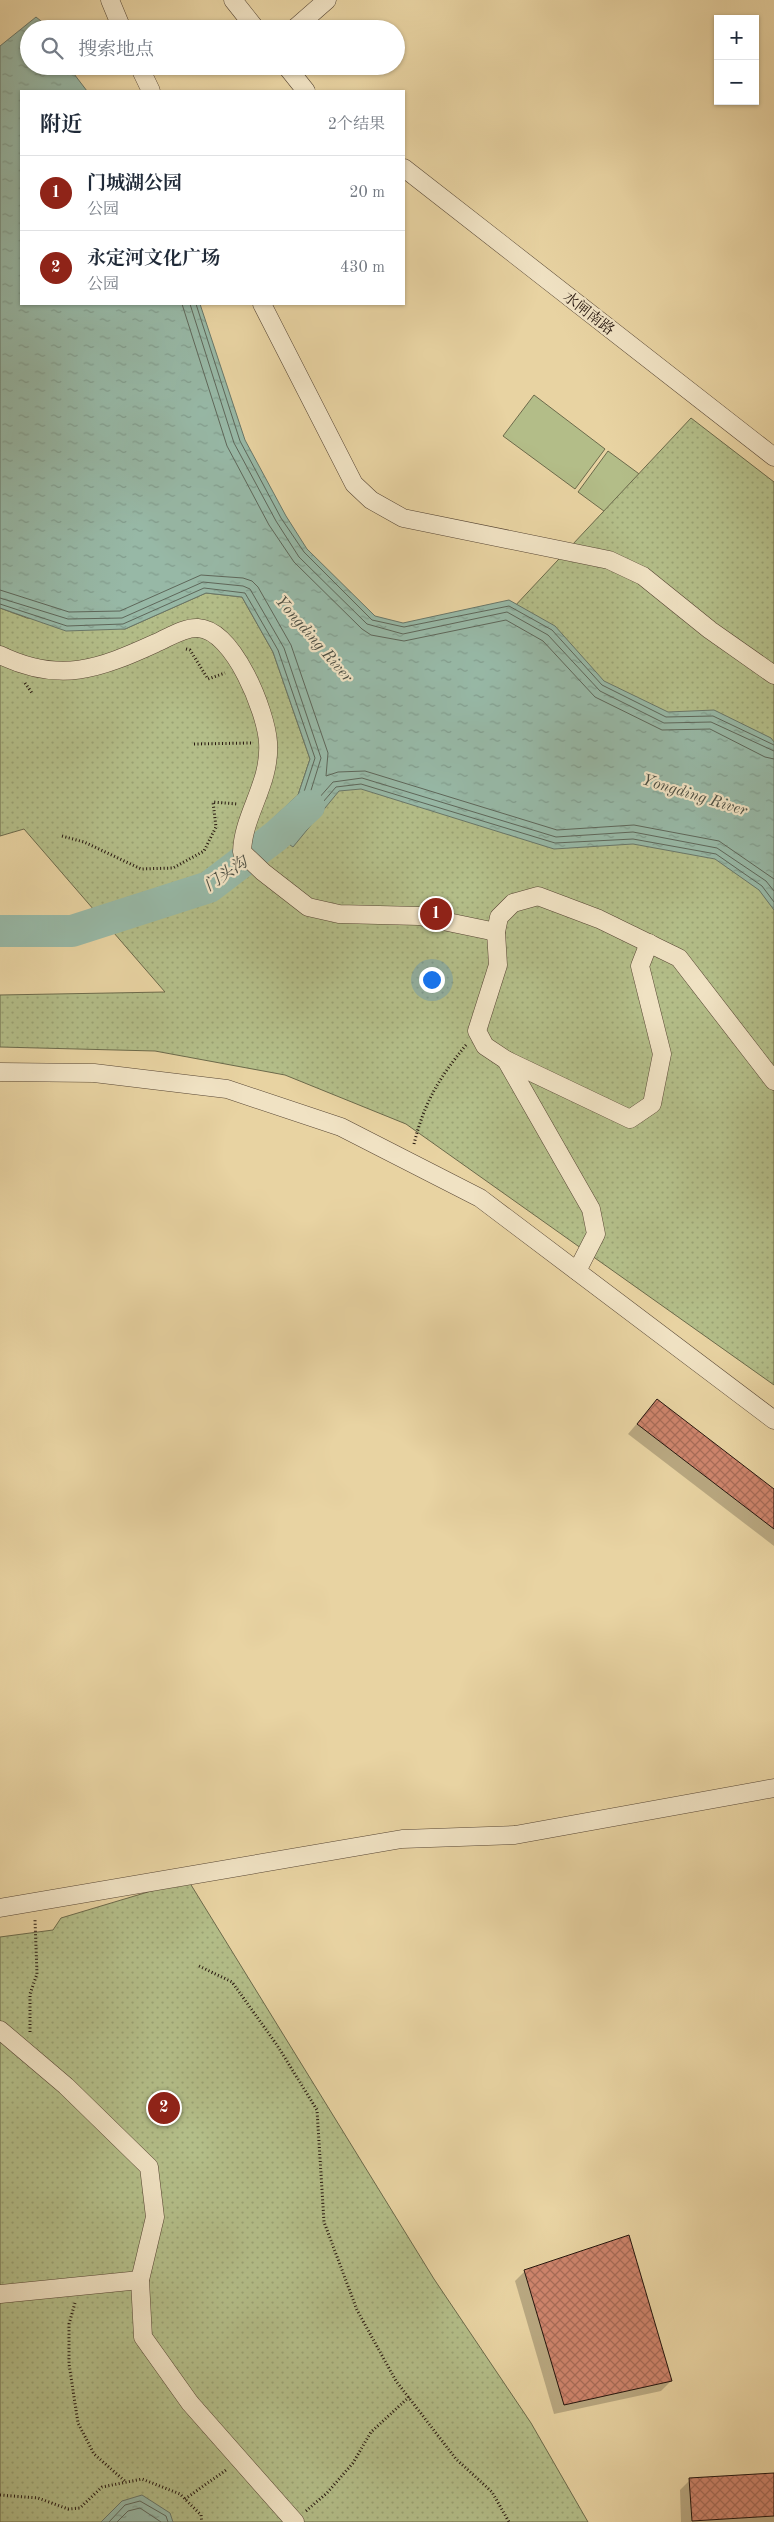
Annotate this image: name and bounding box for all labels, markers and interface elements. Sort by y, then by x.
map controls [714,15,759,105]
button: + [714,15,759,60]
search box [20,20,405,75]
icon: search [38,34,66,62]
text: 搜索地点 [78,41,154,60]
button: − [714,60,759,105]
text: 附近 [40,115,82,136]
text: 2个结果 [328,117,385,133]
text: 门城湖公园 [87,175,182,194]
text: 1 [51,185,61,201]
text: 20 m [349,185,385,201]
text: 公园 [87,202,119,218]
text: 永定河文化广场 [87,250,220,269]
text: 2 [51,260,61,276]
text: 430 m [340,260,385,276]
text: 公园 [87,277,119,293]
street label: 水闸南路 [560,288,618,339]
water label: Yongding River [272,593,356,686]
water label: Yongding River [640,772,750,820]
water label: 门头沟 [201,851,253,895]
pin: 1 [420,895,452,933]
your location [419,967,445,993]
pin: 2 [148,2089,180,2127]

